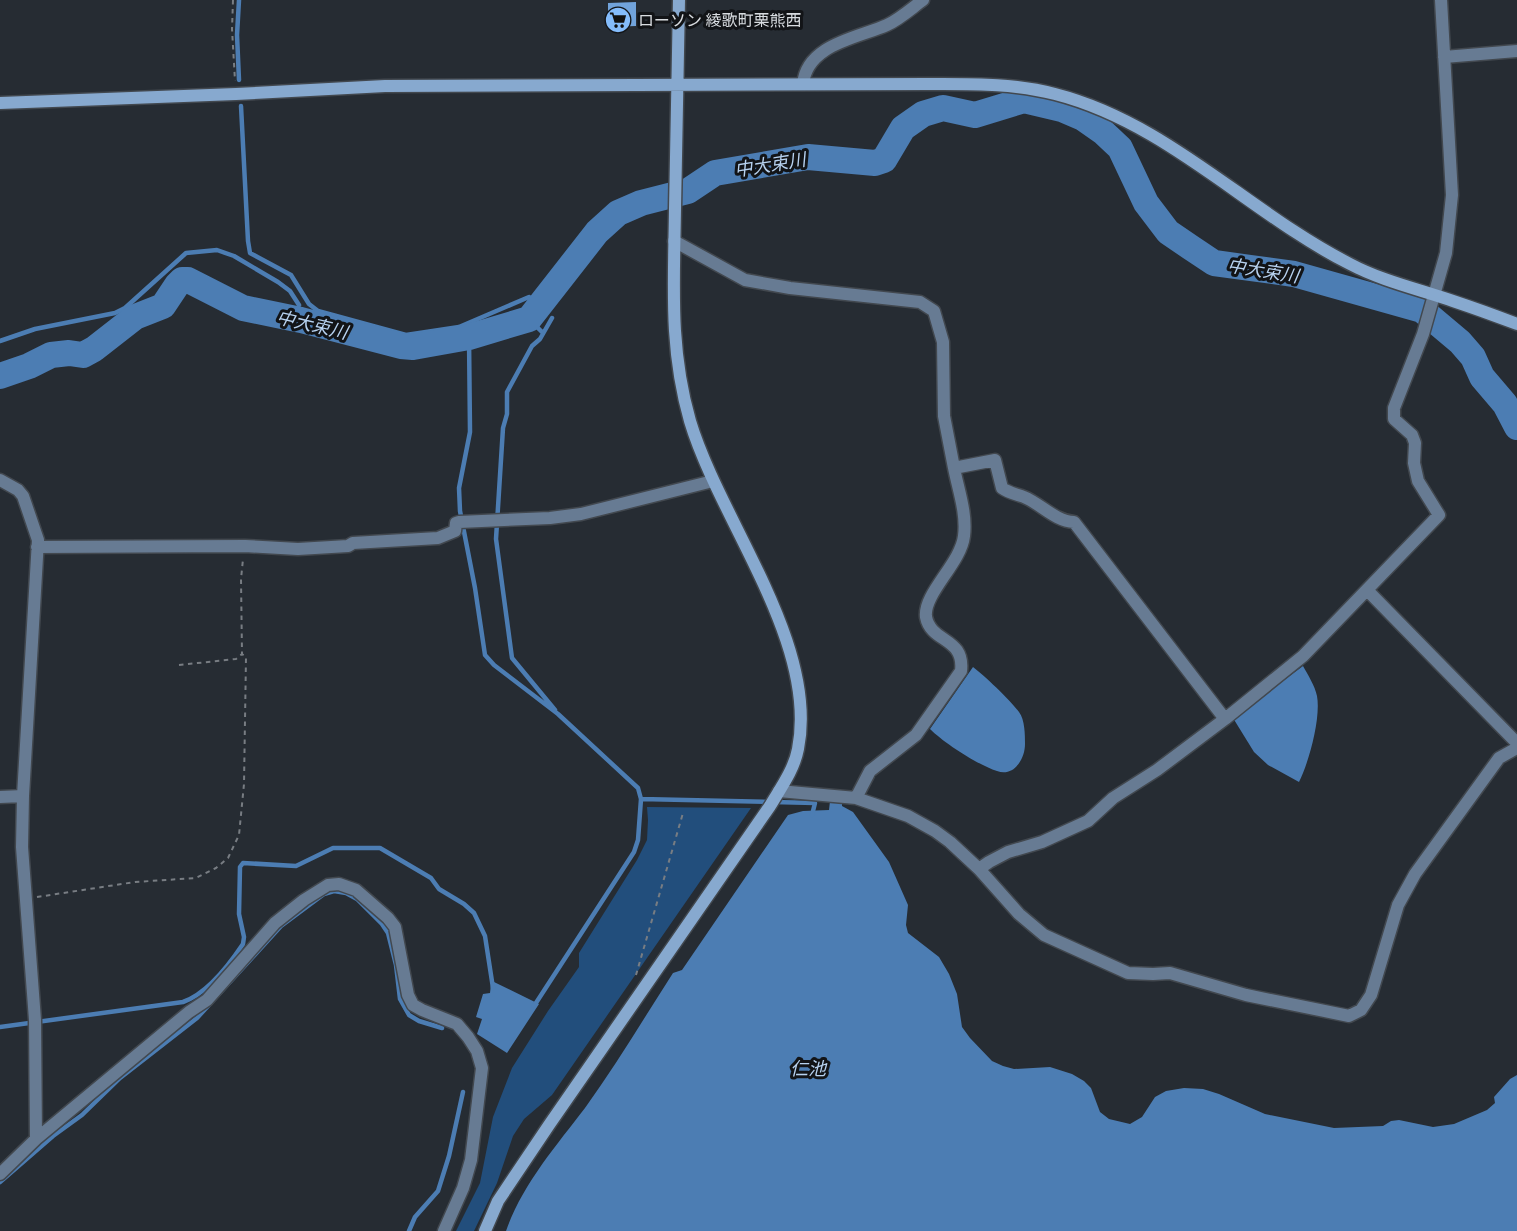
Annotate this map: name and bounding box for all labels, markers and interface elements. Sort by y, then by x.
supermarket icon: ローソン 綾歌町栗熊西 [603,5,633,35]
place label: ローソン 綾歌町栗熊西 [638,10,802,29]
water label: 中大束川 [733,147,809,181]
water label: 中大束川 [1226,254,1302,287]
water label: 中大束川 [275,305,352,343]
water label: 仁池 [790,1057,828,1079]

